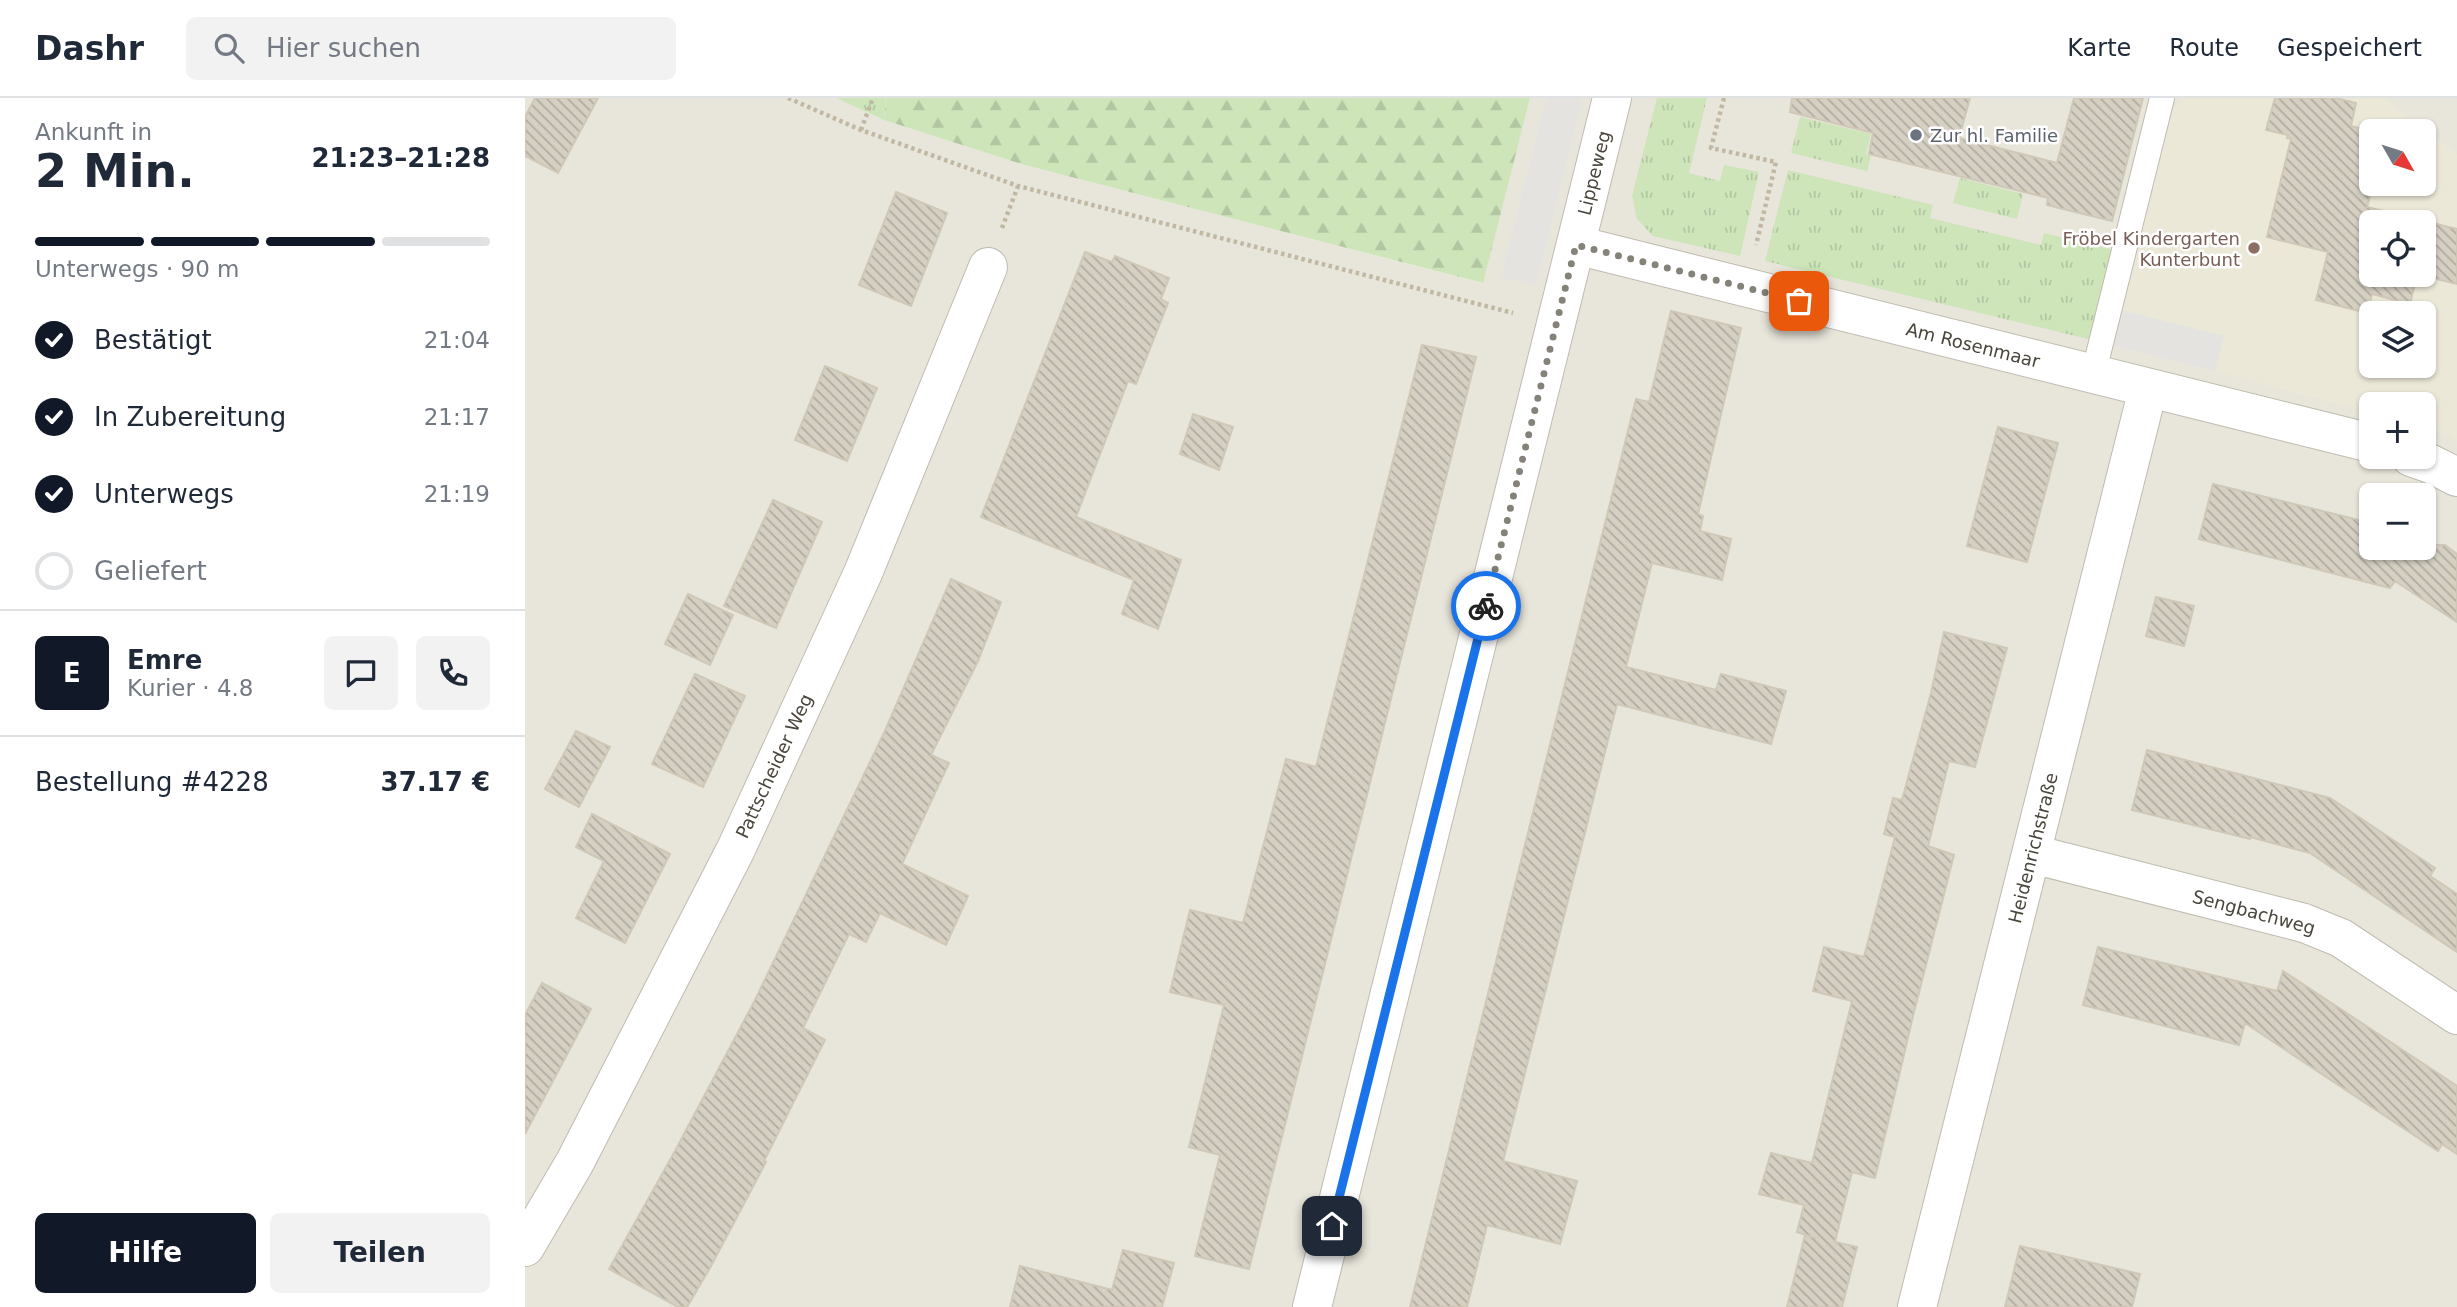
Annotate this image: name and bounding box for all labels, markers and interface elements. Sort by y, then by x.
search box [186,17,676,80]
text: Dashr [35,29,144,68]
icon: search [210,29,248,67]
text: Hier suchen [266,33,421,63]
text: Karte [2067,34,2131,62]
text: Route [2169,34,2239,62]
text: Gespeichert [2277,34,2422,62]
text: Ankunft in [35,119,152,145]
north arrow [2359,119,2436,196]
map controls [2359,119,2436,560]
place label: Zur hl. Familie [1930,125,2058,146]
marker: Zur hl. Familie [1908,127,1924,143]
street label: Lippeweg [1573,129,1615,217]
text: 21:23–21:28 [311,143,490,173]
text: 2 Min. [35,144,195,198]
button: locate [2359,210,2436,287]
place label: Fröbel Kindergarten Kunterbunt [2063,228,2240,270]
marker: Fröbel Kindergarten Kunterbunt [2246,240,2262,256]
text: Unterwegs · 90 m [35,256,240,282]
pin [1769,271,1829,331]
icon: bag [1780,282,1818,320]
button: layers [2359,301,2436,378]
street label: Am Rosenmaar [1904,318,2043,372]
icon: check [35,321,73,359]
text: Bestätigt [94,325,212,355]
text: 21:04 [424,327,490,353]
button: + [2359,392,2436,469]
icon: check [35,398,73,436]
text: In Zubereitung [94,402,286,432]
text: 21:17 [424,404,490,430]
icon: check [35,475,73,513]
text: Unterwegs [94,479,234,509]
text: 21:19 [424,481,490,507]
button: − [2359,483,2436,560]
text: Geliefert [94,556,207,586]
courier [1451,571,1521,641]
icon: bike [1467,587,1505,625]
button: chat [324,636,398,710]
button: phone [416,636,490,710]
text: Emre [127,645,202,675]
text: E [63,658,81,688]
text: Kurier · 4.8 [127,675,253,701]
street label: Pattscheider Weg [731,690,817,842]
text: Bestellung #4228 [35,767,269,797]
text: 37.17 € [381,767,490,797]
street label: Heidenrichstraße [2004,770,2062,926]
street label: Sengbachweg [2190,886,2318,938]
pin [1302,1196,1362,1256]
icon: home [1313,1207,1351,1245]
button: Hilfe [35,1213,256,1293]
button: Teilen [270,1213,490,1293]

